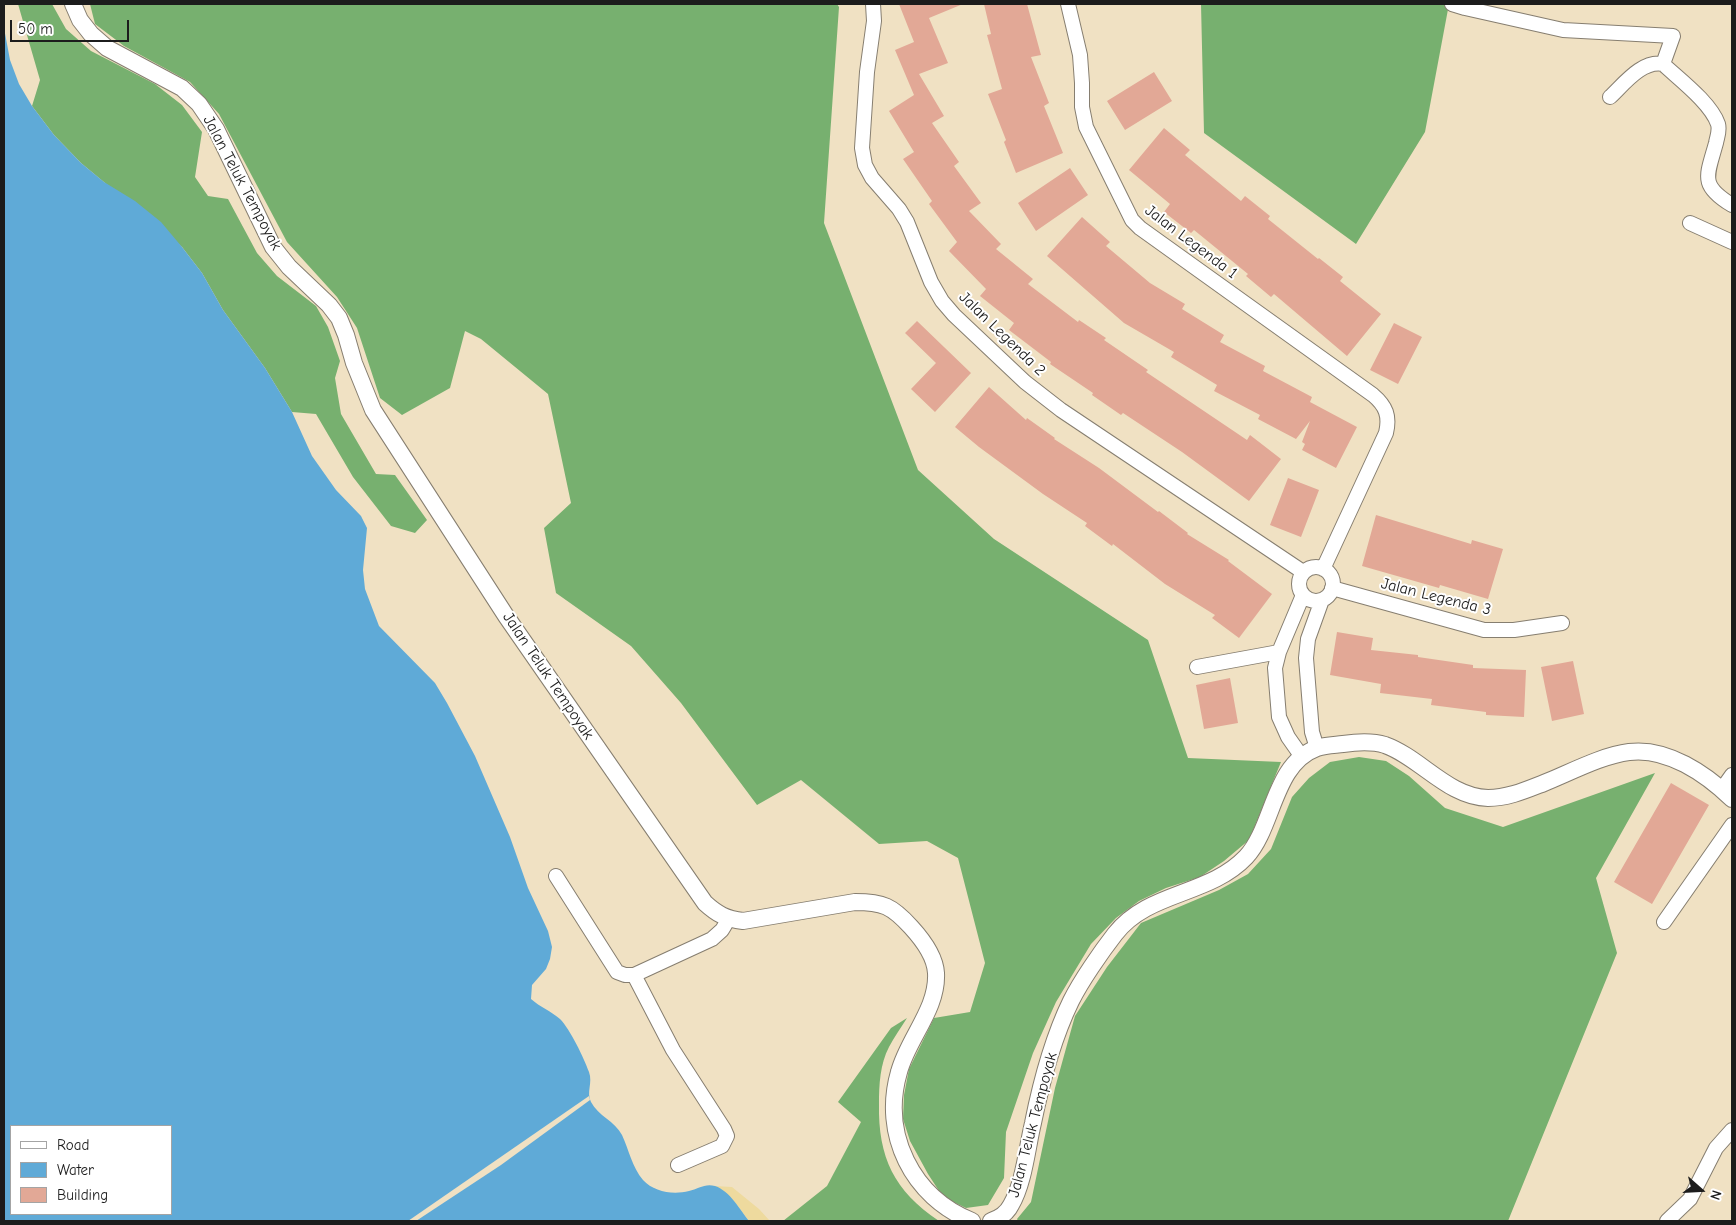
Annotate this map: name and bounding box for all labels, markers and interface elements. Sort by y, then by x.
scale bar [12,10,131,42]
text: 50 m [18,20,53,38]
street label: Jalan Teluk Tempoyak [198,112,286,254]
street label: Jalan Legenda 1 [1141,201,1241,283]
street label: Jalan Legenda 2 [955,288,1049,380]
street label: Jalan Legenda 3 [1379,574,1493,620]
street label: Jalan Teluk Tempoyak [498,609,598,743]
street label: Jalan Teluk Tempoyak [1004,1050,1062,1200]
legend [10,1125,172,1215]
text: Road [57,1136,89,1154]
text: Water [57,1161,94,1179]
north arrow [1676,1165,1726,1215]
text: Building [57,1186,108,1204]
text: N [1706,1188,1725,1202]

